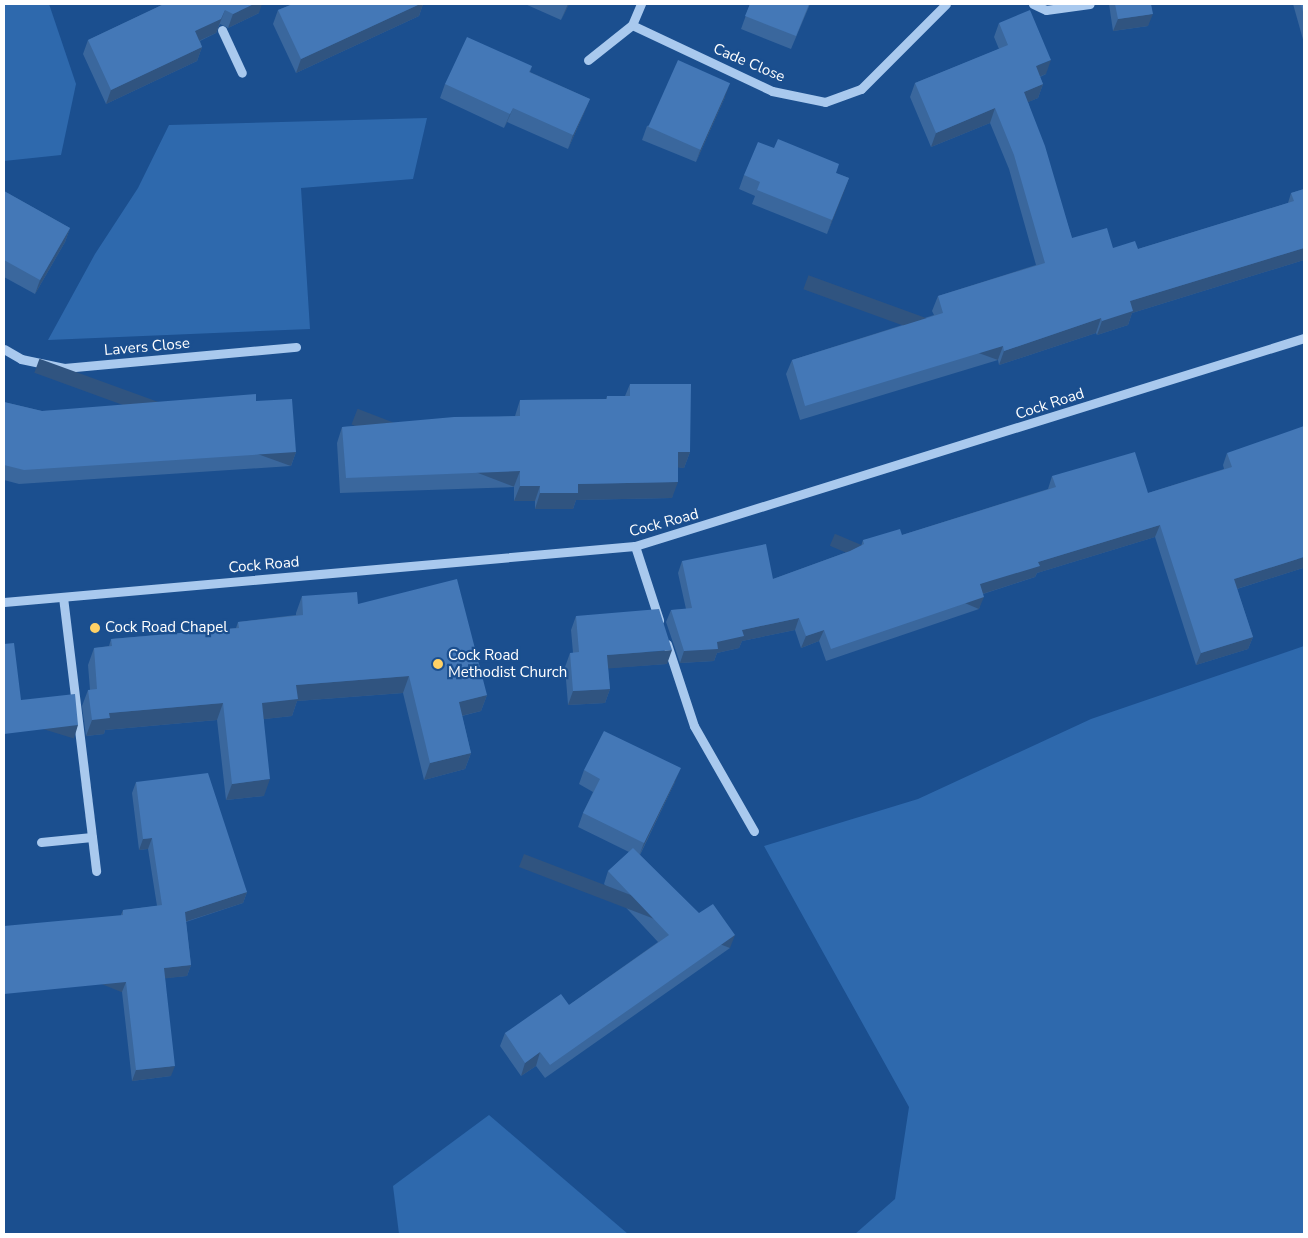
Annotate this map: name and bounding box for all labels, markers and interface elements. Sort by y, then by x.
street label: Cade Close [710,40,788,86]
street label: Lavers Close [103,334,191,360]
street label: Cock Road [1013,384,1087,424]
street label: Cock Road [627,505,701,541]
street label: Cock Road [228,553,300,577]
place label: Cock Road Chapel [105,619,228,637]
marker: Cock Road Chapel [89,622,101,634]
place label: Cock Road Methodist Church [448,646,567,681]
marker: Cock Road Methodist Church [432,658,444,670]

